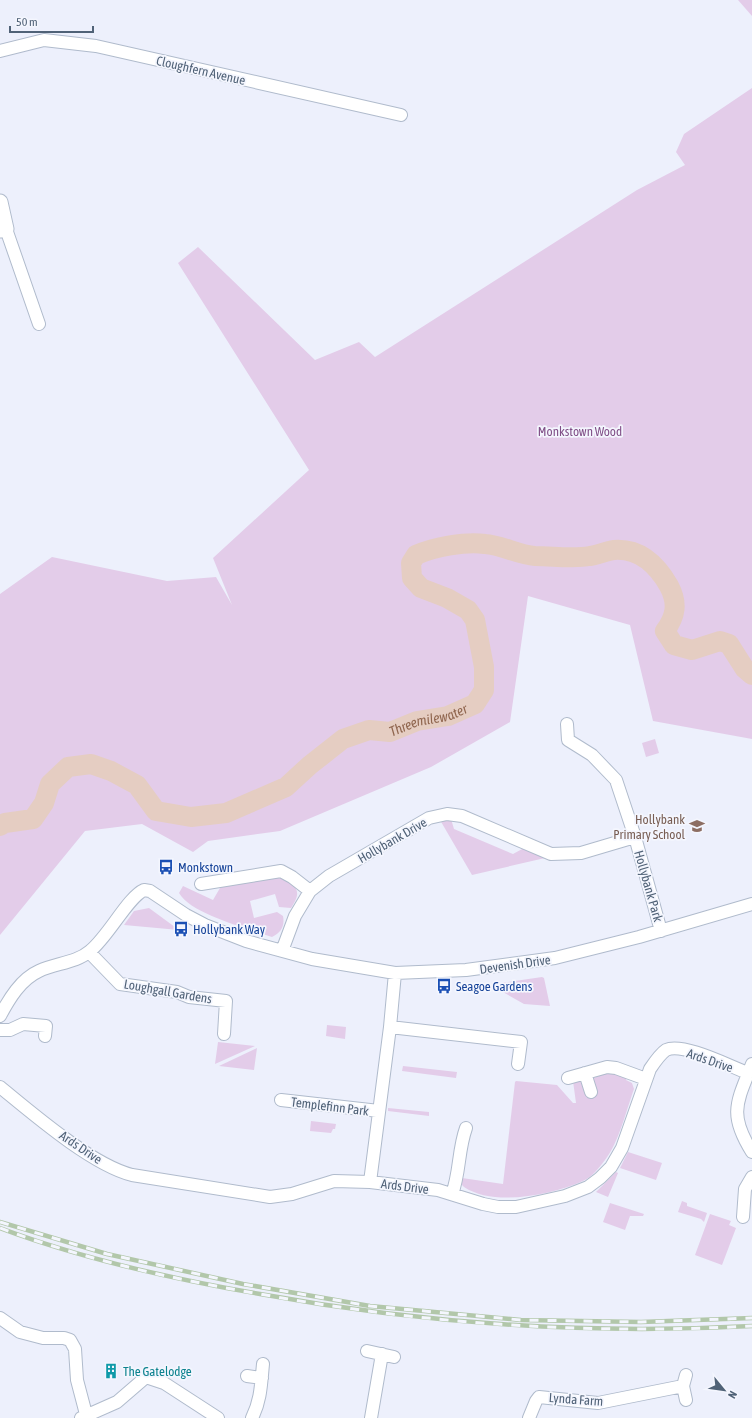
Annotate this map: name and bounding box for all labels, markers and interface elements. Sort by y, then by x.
scale bar [10,8,93,34]
text: 50 m [16,15,38,29]
street label: Cloughfern Avenue [155,53,247,88]
park label: Monkstown Wood [538,424,622,439]
water label: Threemilewater [387,700,471,739]
place label: Hollybank Primary School [613,812,686,842]
street label: Hollybank Drive [355,815,429,866]
school or university icon: Hollybank Primary School [688,817,706,835]
street label: Hollybank Park [631,849,666,924]
bus stop icon: Monkstown [157,858,175,876]
place label: Monkstown [178,860,233,875]
bus stop icon: Hollybank Way [172,920,190,938]
place label: Hollybank Way [193,922,266,937]
street label: Devenish Drive [479,952,552,977]
street label: Loughgall Gardens [123,976,213,1007]
bus stop icon: Seagoe Gardens [435,977,453,995]
place label: Seagoe Gardens [456,979,533,994]
street label: Ards Drive [685,1046,735,1075]
street label: Templefinn Park [290,1094,370,1119]
street label: Ards Drive [57,1128,105,1167]
street label: Ards Drive [380,1176,430,1197]
building icon: The Gatelodge [102,1362,120,1380]
place label: The Gatelodge [123,1364,192,1379]
north arrow [704,1370,744,1410]
text: N [726,1389,740,1401]
street label: Lynda Farm [548,1390,604,1409]

